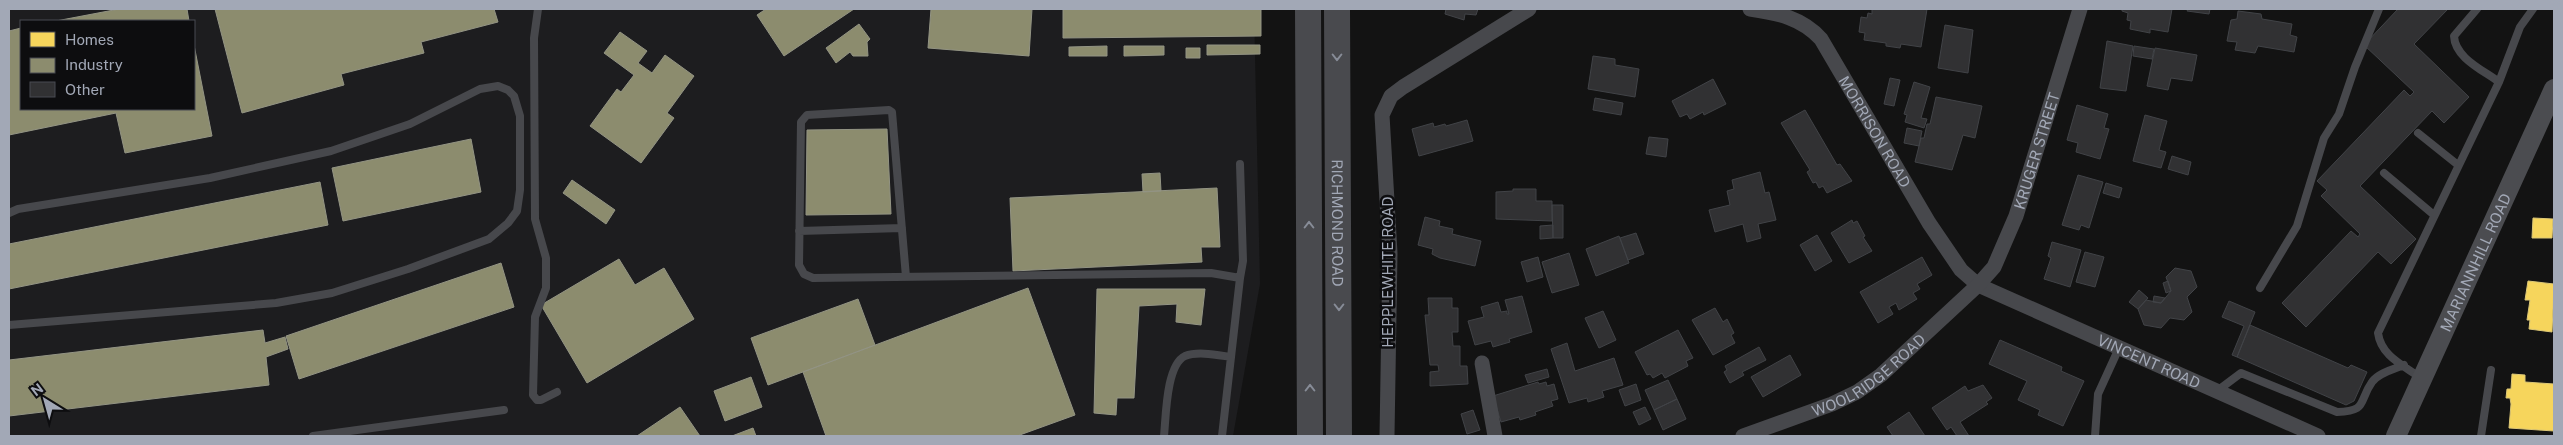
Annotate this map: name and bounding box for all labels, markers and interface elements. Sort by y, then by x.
legend [20,20,195,110]
text: Homes [65,31,114,48]
one-way arrow [1332,54,1342,62]
text: Industry [65,56,123,73]
street label: MORRISON ROAD [1836,73,1915,190]
text: Other [65,81,105,98]
street label: KRUGER STREET [2010,90,2062,211]
street label: RICHMOND ROAD [1329,159,1347,287]
street label: MARIANNHILL ROAD [2436,190,2514,334]
street label: HEPPLEWHITE ROAD [1379,196,1396,348]
one-way arrow [1304,221,1314,228]
one-way arrow [1334,304,1344,312]
street label: WOOLRIDGE ROAD [1809,330,1928,419]
street label: VINCENT ROAD [2095,331,2203,391]
north arrow [20,375,70,425]
text: N [28,380,46,399]
one-way arrow [1305,383,1315,391]

